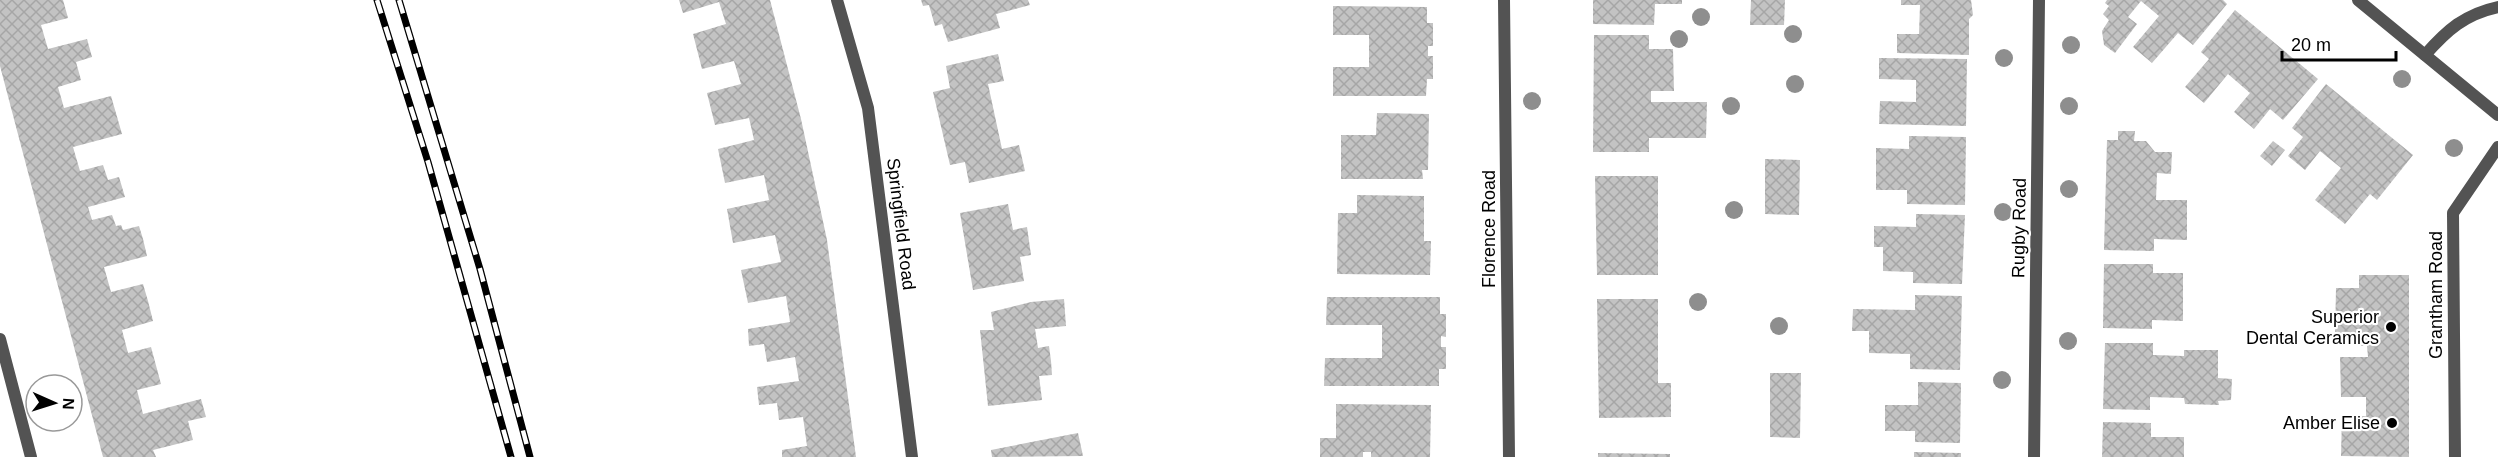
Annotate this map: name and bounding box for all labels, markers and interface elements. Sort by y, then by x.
scale bar [2282,24,2396,62]
text: 20 m [2291,35,2331,55]
street label: Springfield Road [883,157,919,291]
street label: Florence Road [1479,170,1499,288]
street label: Rugby Road [2008,178,2030,278]
street label: Grantham Road [2426,231,2446,359]
place label: Superior Dental Ceramics [2246,307,2379,348]
marker: Superior Dental Ceramics [2384,320,2398,334]
north arrow [24,373,84,433]
text: N [60,398,77,410]
place label: Amber Elise [2283,413,2380,433]
marker: Amber Elise [2385,416,2399,430]

